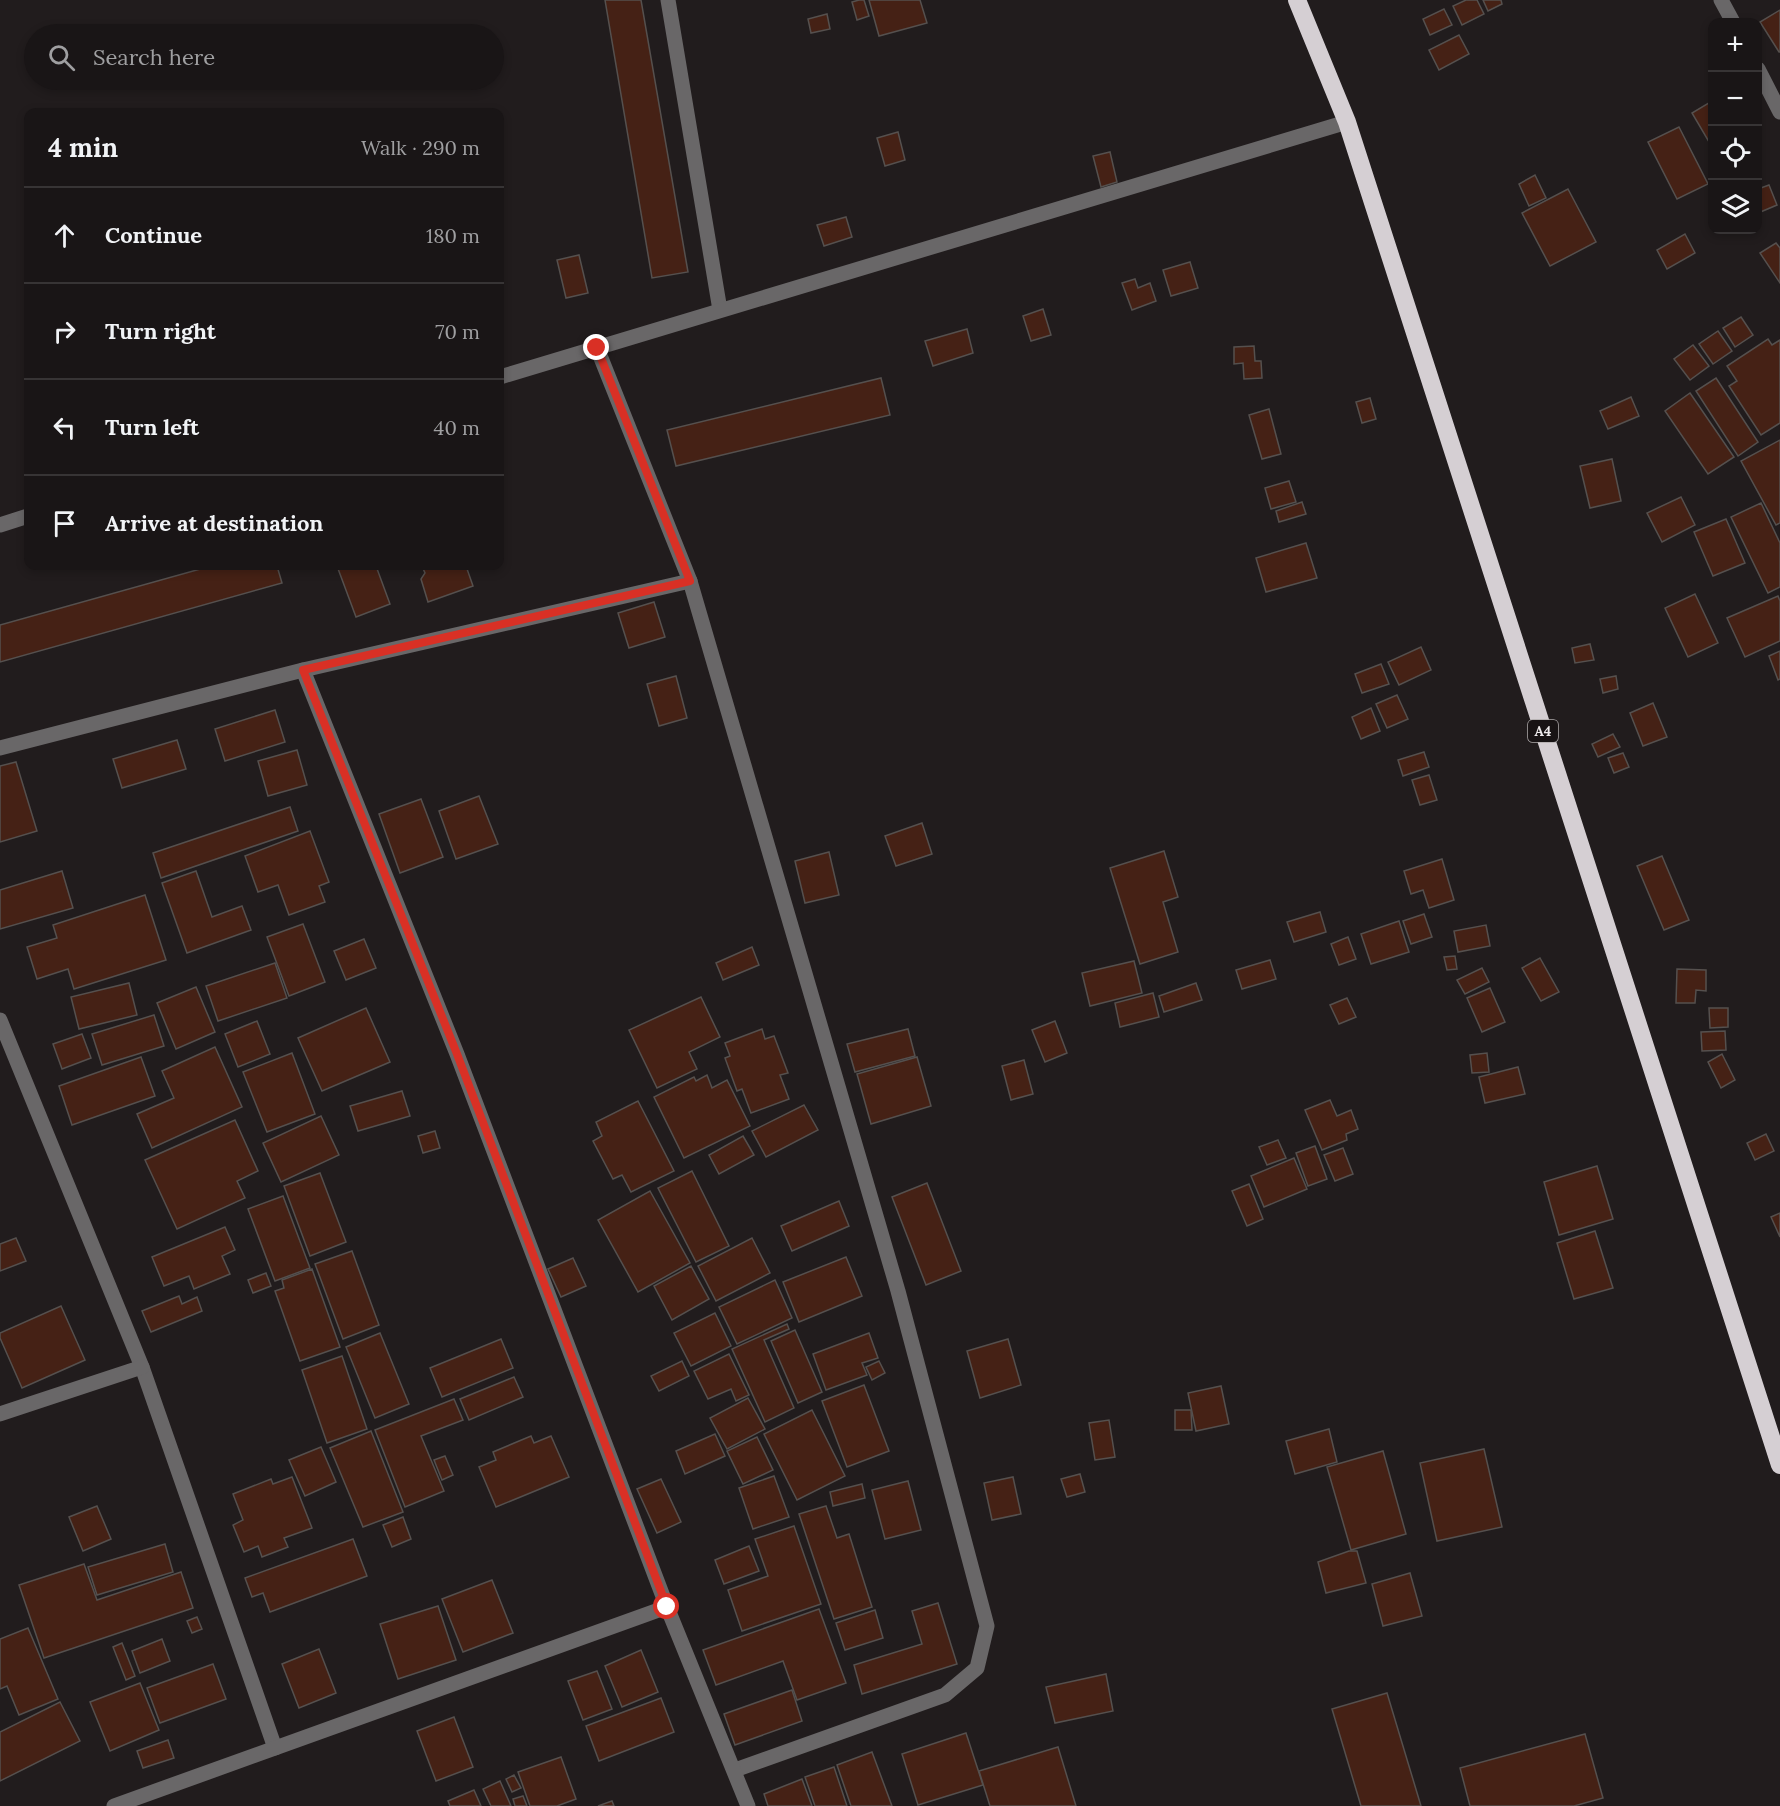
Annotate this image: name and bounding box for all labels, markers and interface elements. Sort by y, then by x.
map controls [1708,18,1762,234]
button: + [1708,18,1762,72]
search box [24,24,504,90]
icon: search [45,41,78,74]
text: Search here [93,43,215,71]
button: − [1708,72,1762,126]
button: locate [1708,126,1762,180]
text: 4 min [48,131,118,164]
text: Walk · 290 m [361,135,480,160]
button: layers [1708,180,1762,234]
icon: ahead [48,219,81,252]
text: Continue [105,221,202,249]
text: 180 m [426,223,480,248]
icon: right [48,315,81,348]
text: Turn right [105,317,216,345]
text: 70 m [435,319,480,344]
route end [583,334,609,360]
icon: left [48,411,81,444]
text: Turn left [105,413,199,441]
text: 40 m [434,415,480,440]
icon: arrive [48,507,81,540]
text: Arrive at destination [105,509,323,537]
road number: A4 [1528,720,1558,742]
route start [653,1593,679,1619]

